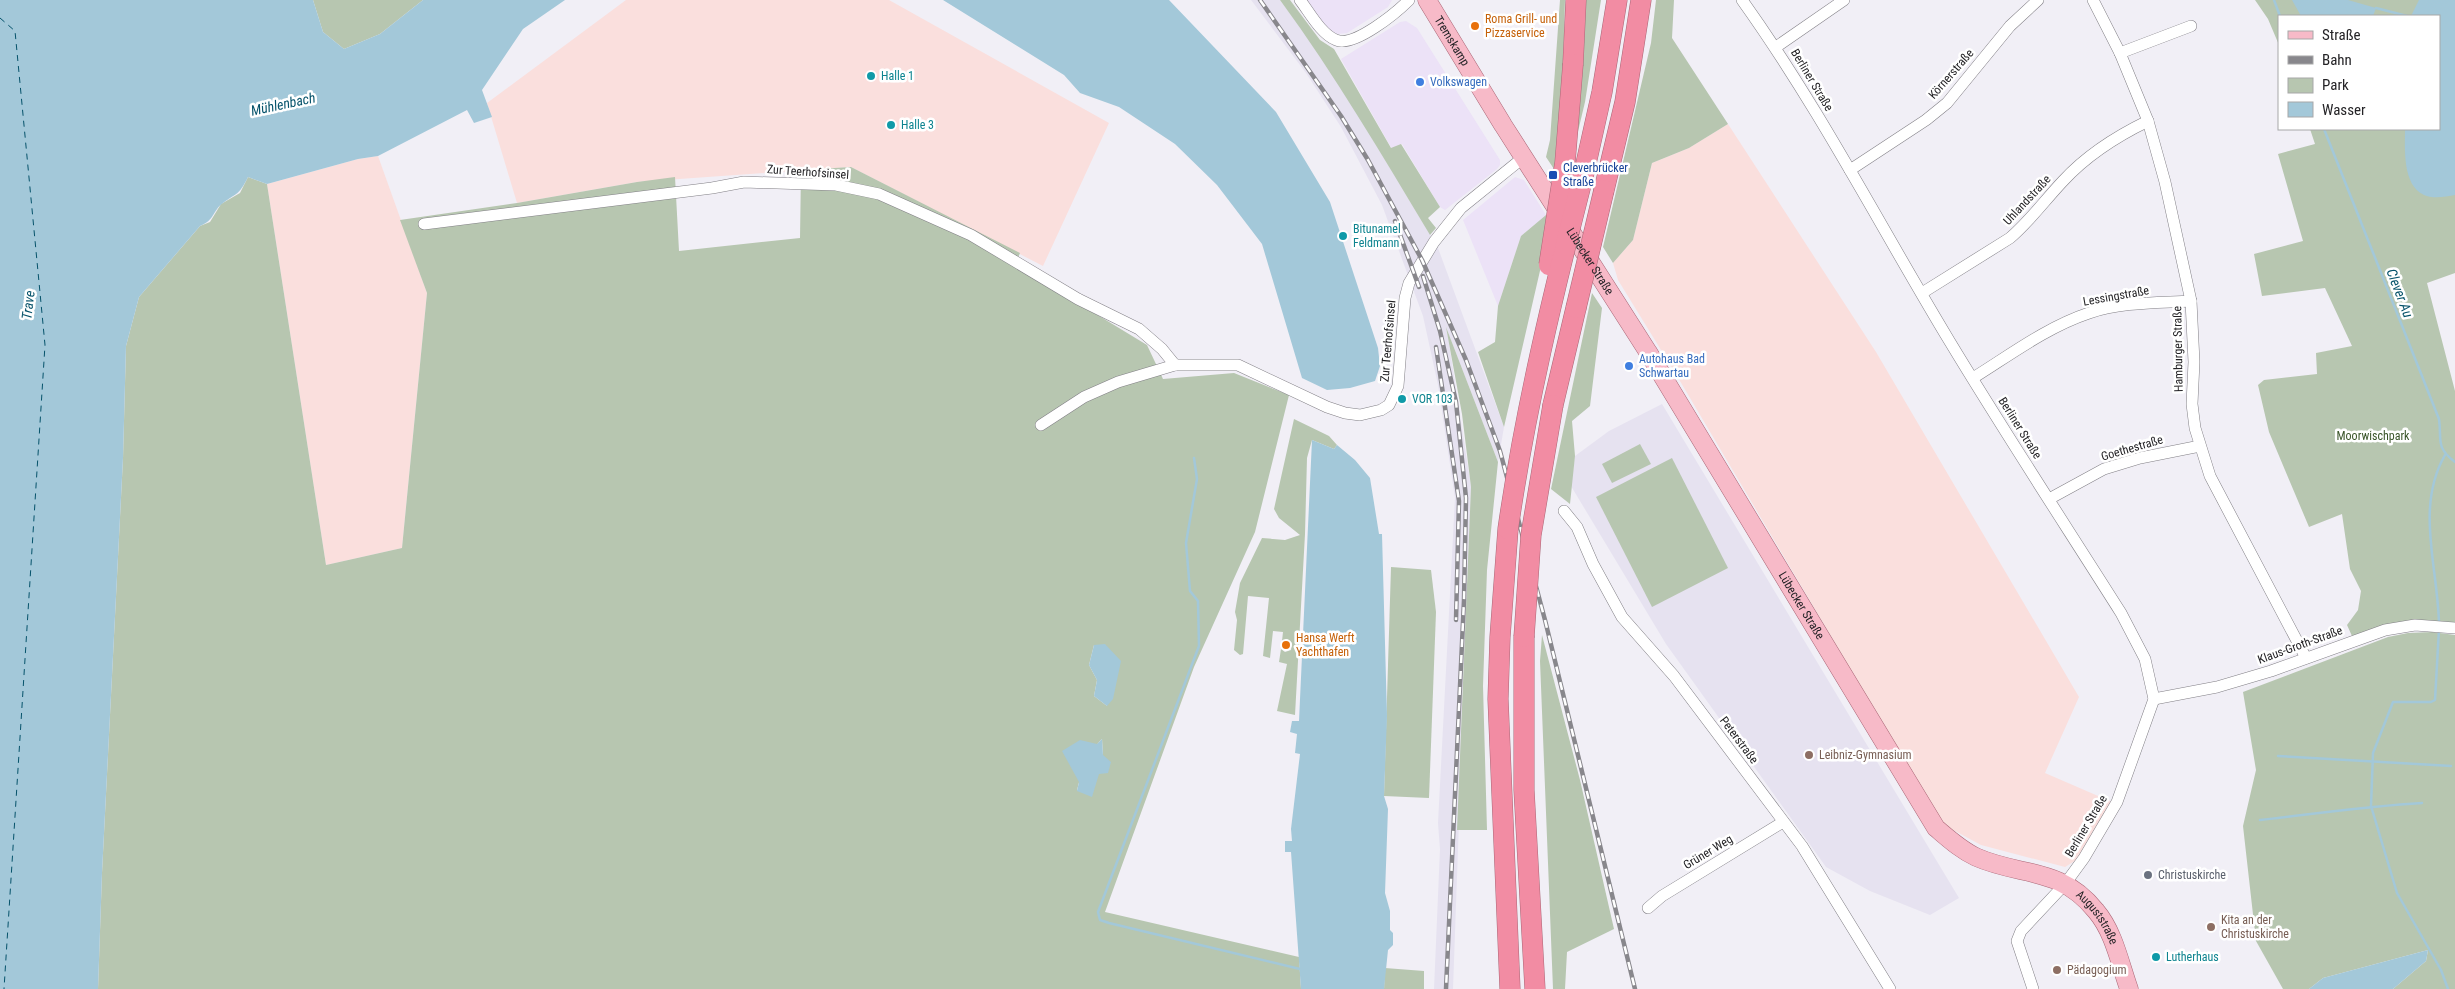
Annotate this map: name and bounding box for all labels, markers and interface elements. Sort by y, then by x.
place label: Roma Grill- und Pizzaservice [1485,12,1557,40]
street label: Tremskamp [1431,14,1472,68]
legend [2278,15,2440,130]
marker: Roma Grill- und Pizzaservice [1469,20,1481,32]
text: Straße [2322,26,2361,44]
street label: Berliner Straße [1788,46,1836,114]
street label: Körnerstraße [1926,46,1977,102]
text: Bahn [2322,51,2352,69]
place label: Halle 1 [881,69,914,83]
marker: Halle 1 [865,70,877,82]
place label: Volkswagen [1430,75,1487,89]
marker: Volkswagen [1414,76,1426,88]
text: Park [2322,76,2349,94]
water label: Mühlenbach [249,89,317,119]
text: Wasser [2322,101,2366,119]
place label: Halle 3 [901,118,934,132]
marker: Halle 3 [885,119,897,131]
place label: Cleverbrücker Straße [1563,161,1628,189]
street label: Zur Teerhofsinsel [767,162,849,182]
marker: Cleverbrücker Straße [1547,169,1559,181]
street label: Uhlandstraße [2000,172,2054,228]
place label: Bitunamel Feldmann [1353,222,1401,250]
street label: Lübecker Straße [1564,225,1617,298]
marker: Bitunamel Feldmann [1337,230,1349,242]
water label: Clever Au [2383,266,2417,320]
street label: Lessingstraße [2082,283,2150,309]
water label: Trave [18,290,38,320]
street label: Zur Teerhofsinsel [1377,299,1399,383]
street label: Hamburger Straße [2170,305,2186,392]
place label: Autohaus Bad Schwartau [1639,352,1705,380]
marker: Autohaus Bad Schwartau [1623,360,1635,372]
place label: VOR 103 [1412,392,1453,406]
marker: VOR 103 [1396,393,1408,405]
street label: Berliner Straße [1996,395,2045,462]
park label: Moorwischpark [2337,429,2410,443]
street label: Goethestraße [2099,432,2165,464]
street label: Lübecker Straße [1776,569,1827,642]
street label: Klaus-Groth-Straße [2256,623,2345,667]
place label: Hansa Werft Yachthafen [1296,631,1355,659]
marker: Hansa Werft Yachthafen [1280,639,1292,651]
street label: Peterstraße [1717,714,1761,767]
place label: Leibniz-Gymnasium [1819,748,1912,762]
marker: Leibniz-Gymnasium [1803,749,1815,761]
street label: Berliner Straße [2062,792,2110,860]
street label: Grüner Weg [1681,832,1735,872]
place label: Christuskirche [2158,868,2226,882]
marker: Christuskirche [2142,869,2154,881]
street label: Auguststraße [2073,887,2121,947]
place label: Kita an der Christuskirche [2221,913,2289,941]
marker: Kita an der Christuskirche [2205,921,2217,933]
place label: Lutherhaus [2166,950,2219,964]
marker: Lutherhaus [2150,951,2162,963]
place label: Pädagogium [2067,963,2126,977]
marker: Pädagogium [2051,964,2063,976]

